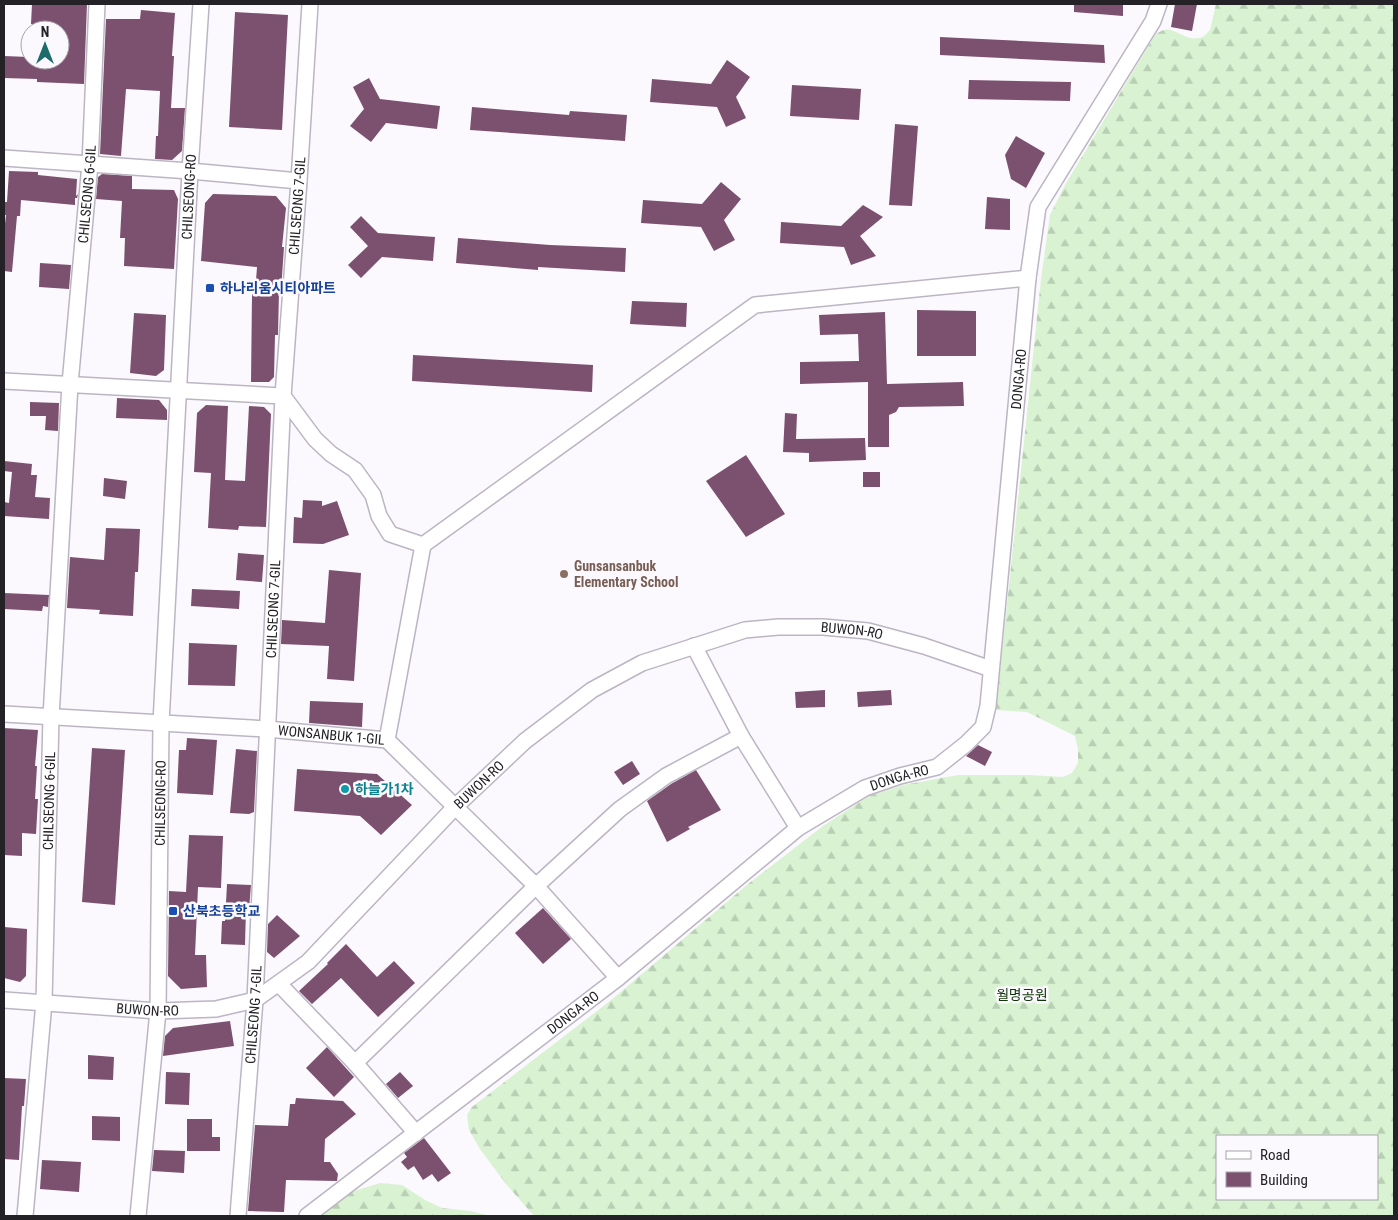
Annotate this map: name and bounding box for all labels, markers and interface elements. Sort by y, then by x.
north arrow [20,20,70,70]
text: N [41,24,49,40]
street label: CHILSEONG 6-GIL [75,144,99,244]
street label: CHILSEONG-RO [178,153,199,240]
street label: CHILSEONG 7-GIL [286,156,309,256]
place label: 하나리움시티아파트 [220,280,336,296]
marker: 하나리움시티아파트 [204,282,216,294]
street label: DONGA-RO [1008,348,1029,410]
place label: Gunsansanbuk Elementary School [574,558,679,590]
street label: CHILSEONG 7-GIL [263,559,283,659]
marker: Gunsansanbuk Elementary School [558,568,570,580]
street label: BUWON-RO [820,619,885,643]
street label: WONSANBUK 1-GIL [277,722,386,748]
street label: CHILSEONG 6-GIL [40,751,58,850]
street label: BUWON-RO [451,757,507,812]
street label: CHILSEONG-RO [152,760,169,846]
street label: DONGA-RO [868,761,931,794]
place label: 하늘가1차 [355,781,414,797]
marker: 하늘가1차 [339,783,351,795]
place label: 산북초등학교 [183,903,260,919]
marker: 산북초등학교 [167,905,179,917]
street label: CHILSEONG 7-GIL [242,965,265,1064]
park label: 월명공원 [996,987,1048,1003]
street label: DONGA-RO [544,988,602,1037]
street label: BUWON-RO [116,1000,179,1019]
legend [1216,1135,1378,1200]
text: Road [1260,1146,1290,1164]
text: Building [1260,1171,1308,1189]

